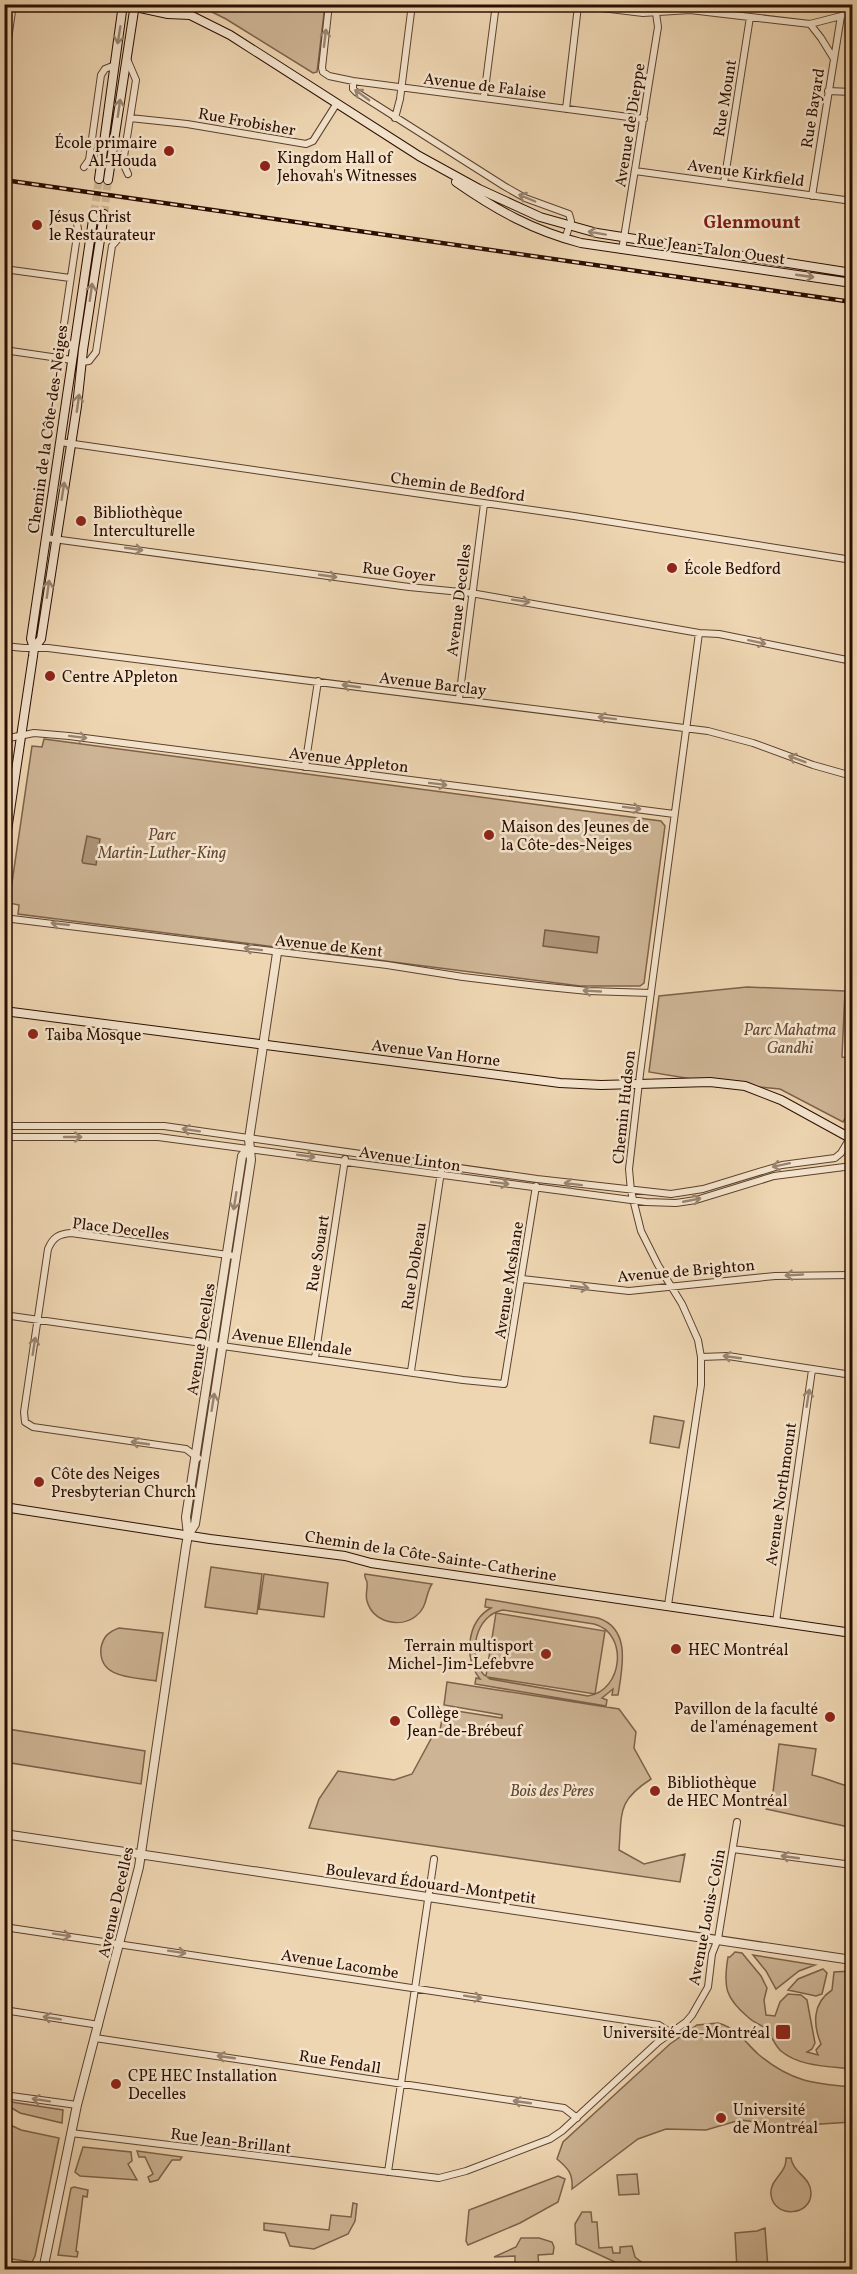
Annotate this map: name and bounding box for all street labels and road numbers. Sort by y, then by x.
street label: Rue Mount [709,58,743,139]
street label: Avenue de Dieppe [610,62,652,189]
street label: Rue Bayard [797,67,831,150]
street label: Avenue de Falaise [422,69,547,105]
street label: Rue Frobisher [196,104,297,142]
street label: Avenue Kirkfield [686,155,806,193]
street label: Rue Jean-Talon Ouest [635,229,787,271]
street label: Chemin de la Côte-des-Neiges [23,323,75,535]
street label: Chemin de Bedford [389,468,526,508]
street label: Avenue Decelles [442,542,478,658]
street label: Rue Goyer [361,558,437,588]
street label: Avenue Barclay [378,667,488,703]
street label: Avenue Appleton [288,743,410,779]
street label: Avenue de Kent [274,930,384,964]
street label: Avenue Van Horne [370,1035,501,1073]
street label: Chemin Hudson [608,1049,642,1165]
street label: Avenue Linton [357,1142,462,1178]
street label: Place Decelles [71,1213,171,1247]
street label: Rue Souart [302,1213,336,1293]
street label: Avenue Mcshane [490,1220,530,1341]
street label: Rue Dolbeau [397,1221,433,1312]
street label: Avenue de Brighton [616,1255,756,1289]
street label: Avenue Decelles [182,1281,222,1397]
street label: Avenue Ellendale [230,1324,353,1362]
street label: Avenue Northmount [761,1421,803,1567]
street label: Chemin de la Côte-Sainte-Catherine [303,1526,558,1588]
street label: Avenue Decelles [93,1845,140,1960]
street label: Avenue Louis-Colin [684,1847,732,1988]
street label: Boulevard Édouard-Montpetit [324,1859,538,1911]
street label: Avenue Lacombe [279,1945,400,1985]
street label: Rue Fendall [297,2046,382,2080]
street label: Rue Jean-Brillant [169,2124,293,2160]

